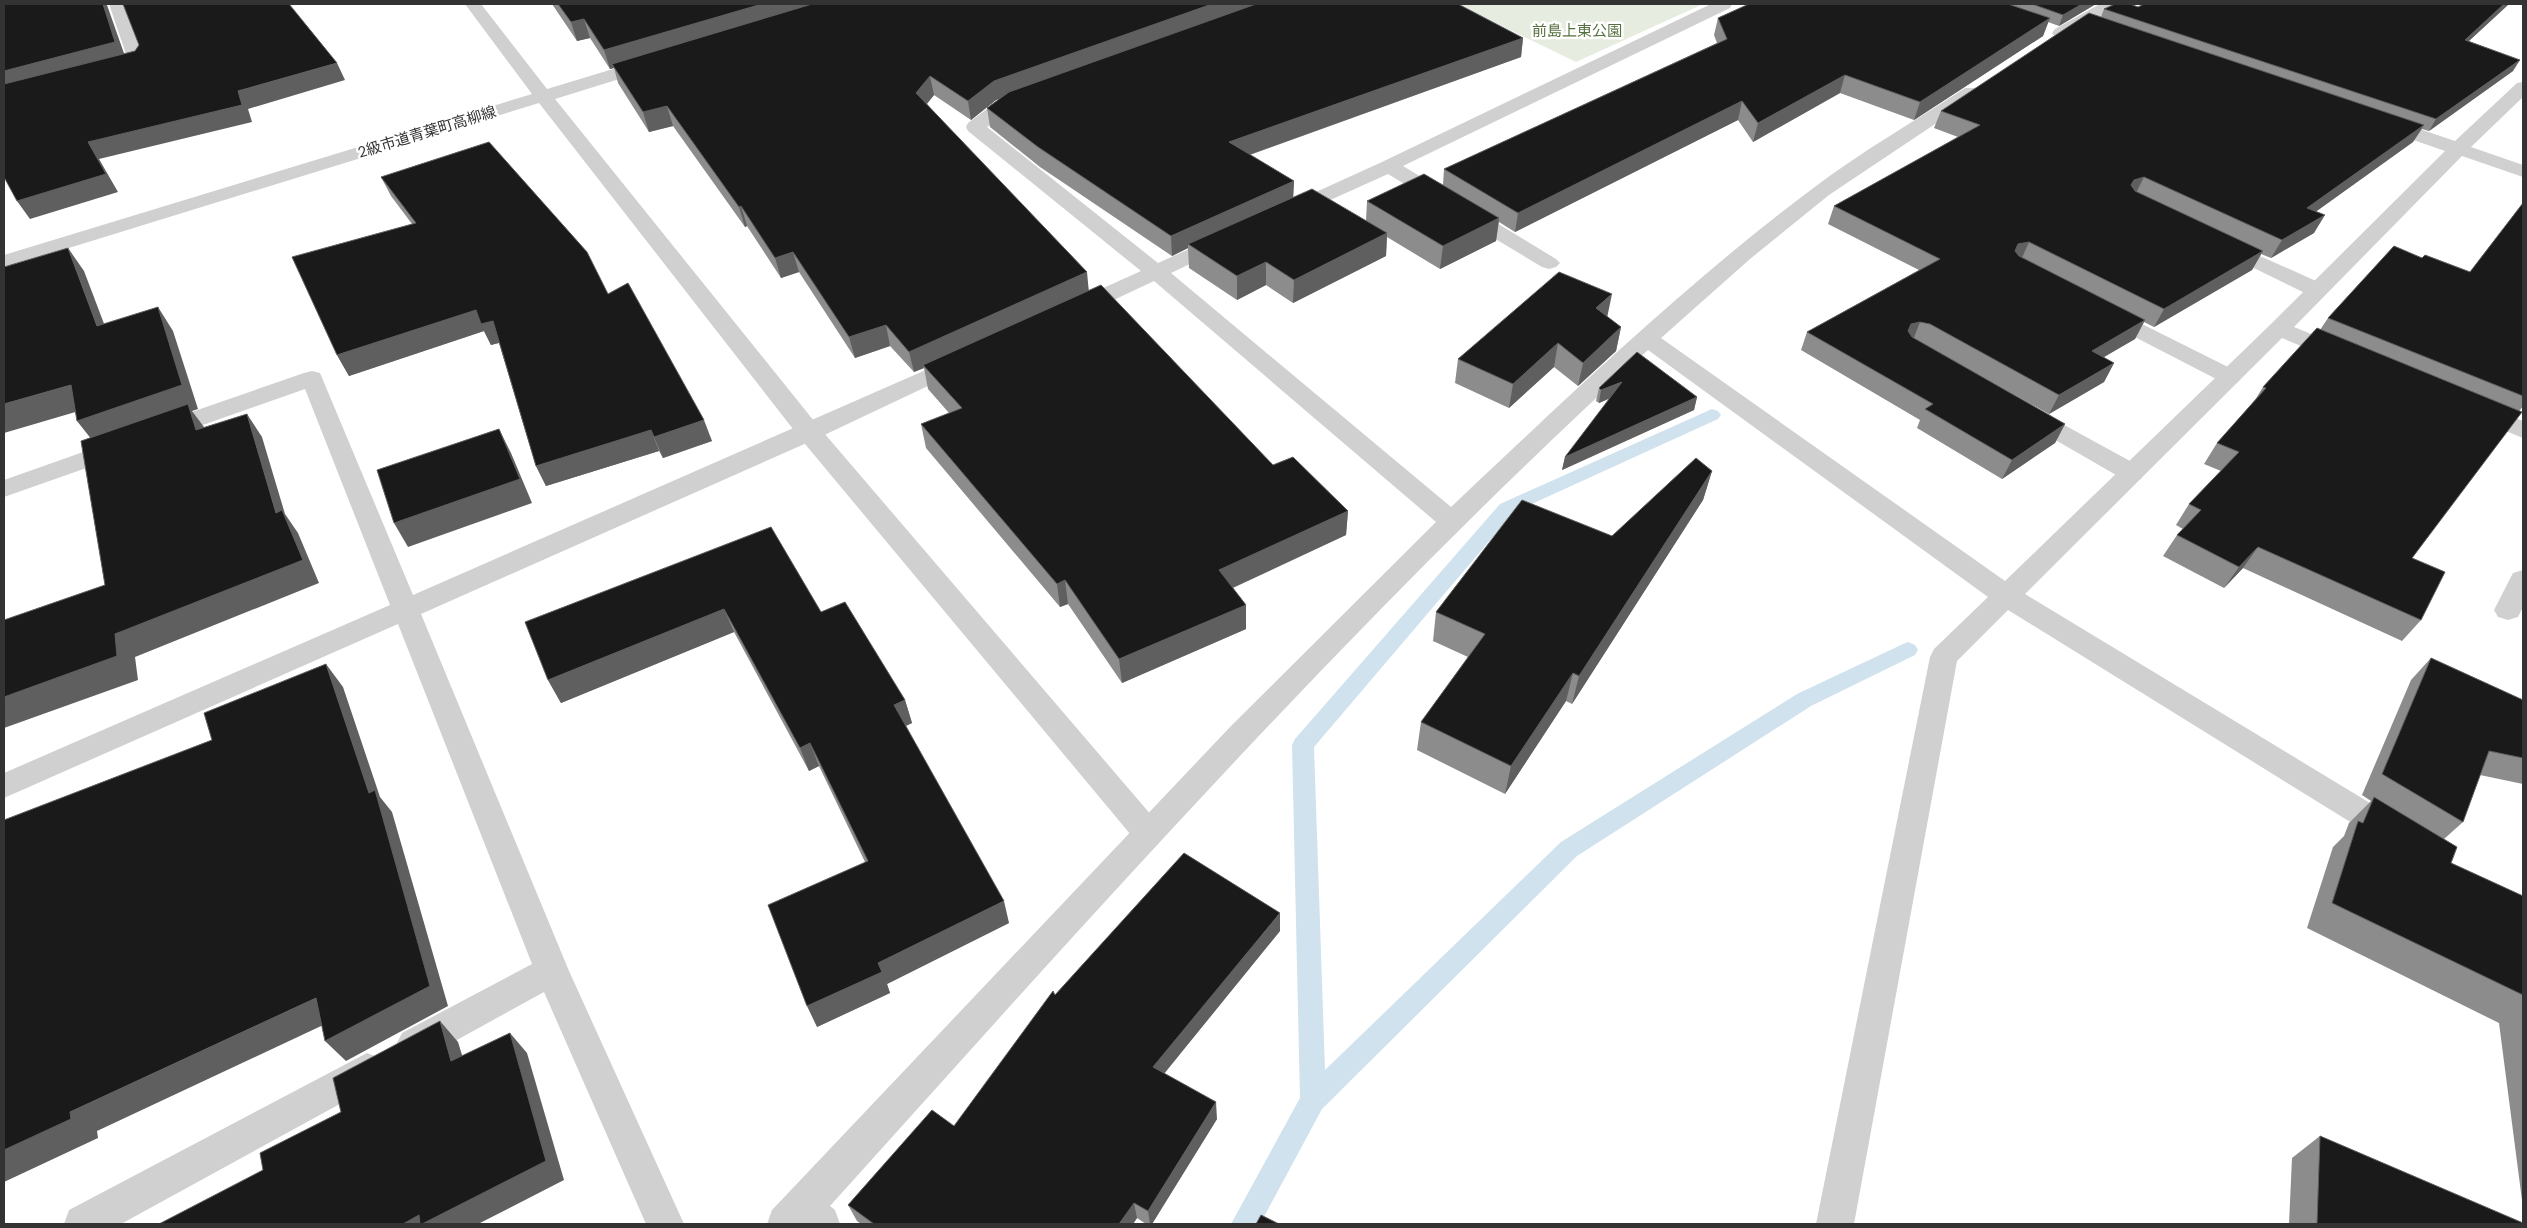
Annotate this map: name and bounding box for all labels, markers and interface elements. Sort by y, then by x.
park label: 前島上東公園 [1532,21,1622,41]
street label: 2級市道青葉町高柳線 [355,101,499,163]

